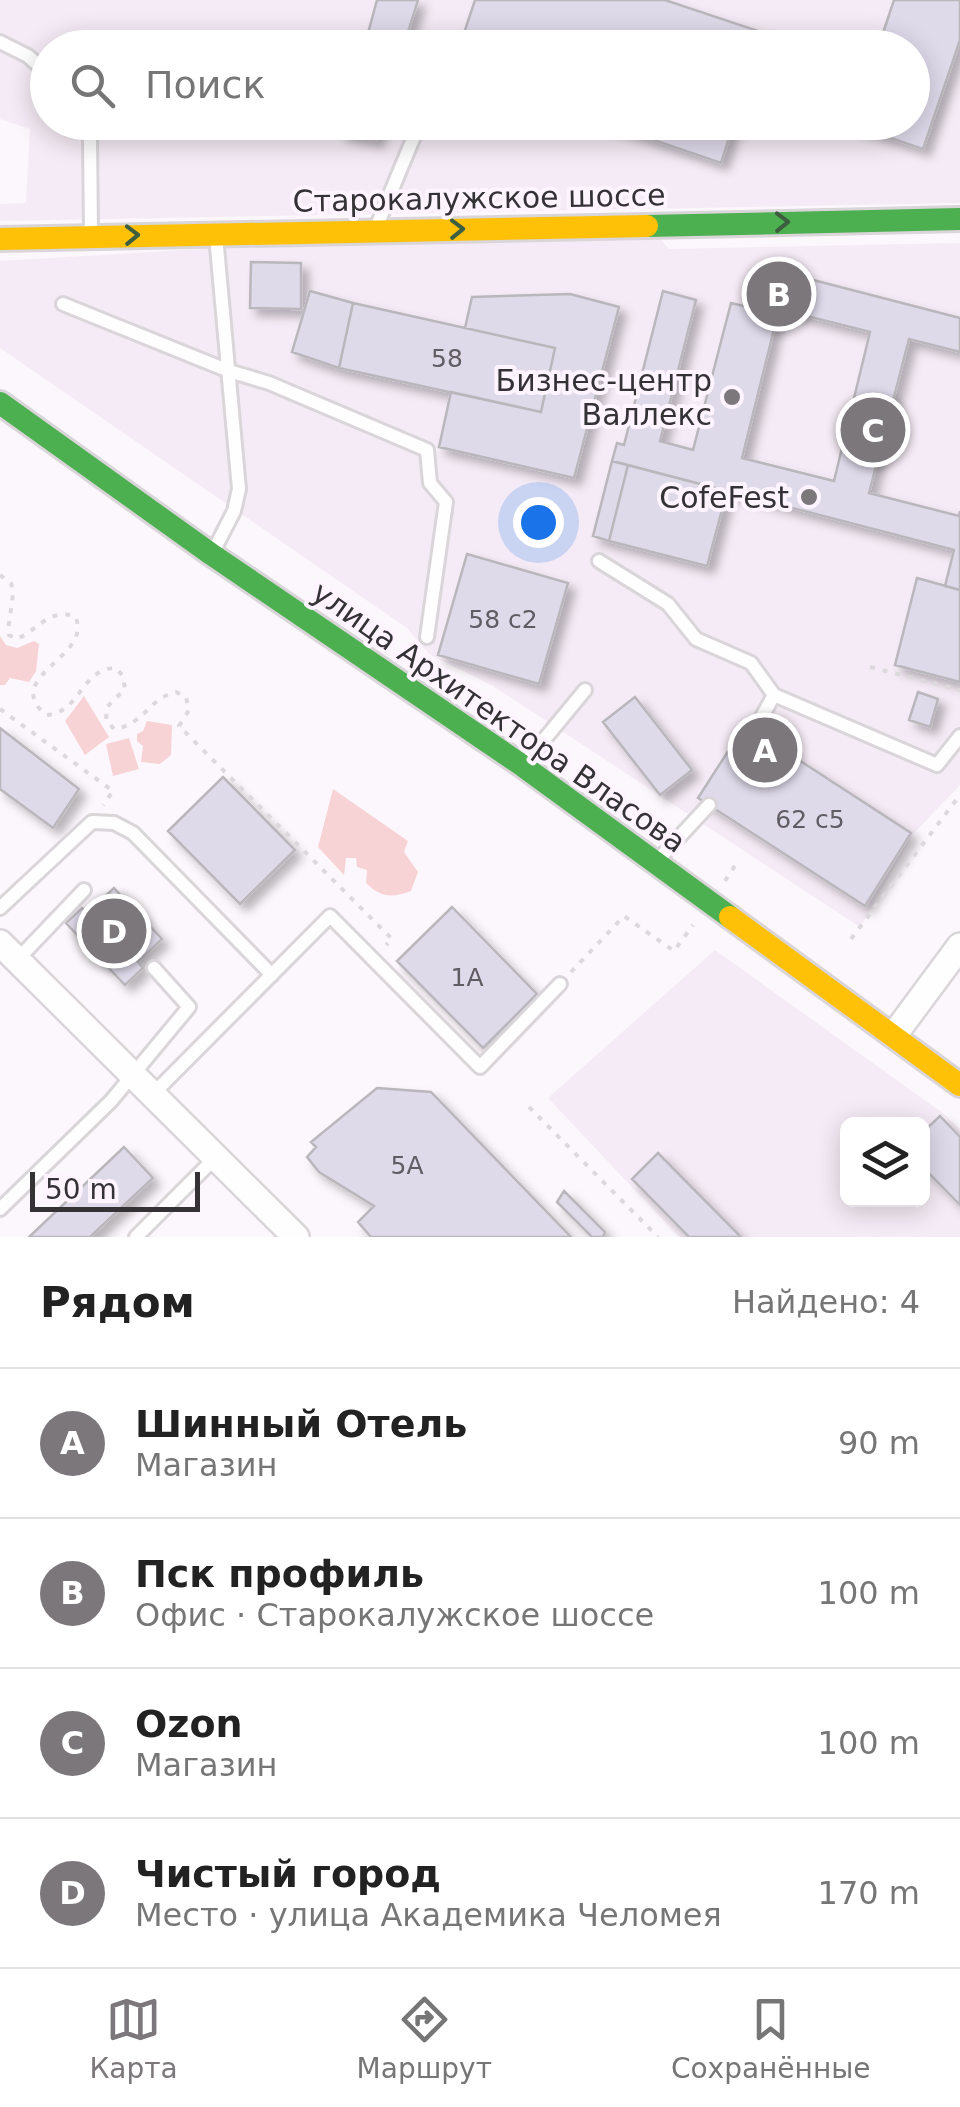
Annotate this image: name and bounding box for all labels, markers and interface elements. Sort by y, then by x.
search box [30,30,930,140]
icon: search [65,58,120,113]
text: Поиск [145,63,265,107]
street label: Старокалужское шоссе [292,177,666,219]
one-way arrow [775,212,791,233]
one-way arrow [450,218,466,239]
one-way arrow [125,225,141,246]
pin: B [746,256,812,332]
house number: 58 [431,344,463,373]
place label: Бизнес-центр Валлекс [496,363,712,432]
marker: Бизнес-центр Валлекс [721,386,743,408]
pin: C [840,392,906,468]
place label: CofeFest [659,480,789,515]
marker: CofeFest [798,486,820,508]
your location [513,497,564,548]
street label: улица Архитектора Власова [306,574,692,860]
house number: 58 с2 [468,605,538,634]
pin: A [732,712,798,788]
house number: 62 с5 [775,805,845,834]
pin: D [82,894,146,968]
house number: 1А [450,963,484,992]
map controls [840,1117,930,1207]
button: layers [840,1117,930,1207]
house number: 5А [390,1151,424,1180]
scale bar [30,1167,200,1212]
text: 50 m [45,1173,117,1206]
text: Рядом [40,1278,195,1327]
text: Найдено: 4 [732,1283,920,1321]
text: Шинный Отель [135,1402,467,1446]
text: A [60,1424,85,1462]
text: 90 m [838,1424,920,1462]
text: Магазин [135,1446,277,1484]
text: Пск профиль [135,1552,424,1596]
text: B [60,1574,85,1612]
text: 100 m [818,1574,920,1612]
text: Офис · Старокалужское шоссе [135,1596,654,1634]
text: Ozon [135,1702,243,1746]
text: C [61,1724,84,1762]
text: 100 m [818,1724,920,1762]
text: Магазин [135,1746,277,1784]
text: Чистый город [135,1852,441,1896]
text: D [59,1874,86,1912]
text: 170 m [818,1874,920,1912]
text: Место · улица Академика Челомея [135,1896,722,1934]
tab: Карта [89,1992,178,2085]
tab: Маршрут [357,1992,492,2085]
tab: Сохранённые [671,1992,871,2085]

